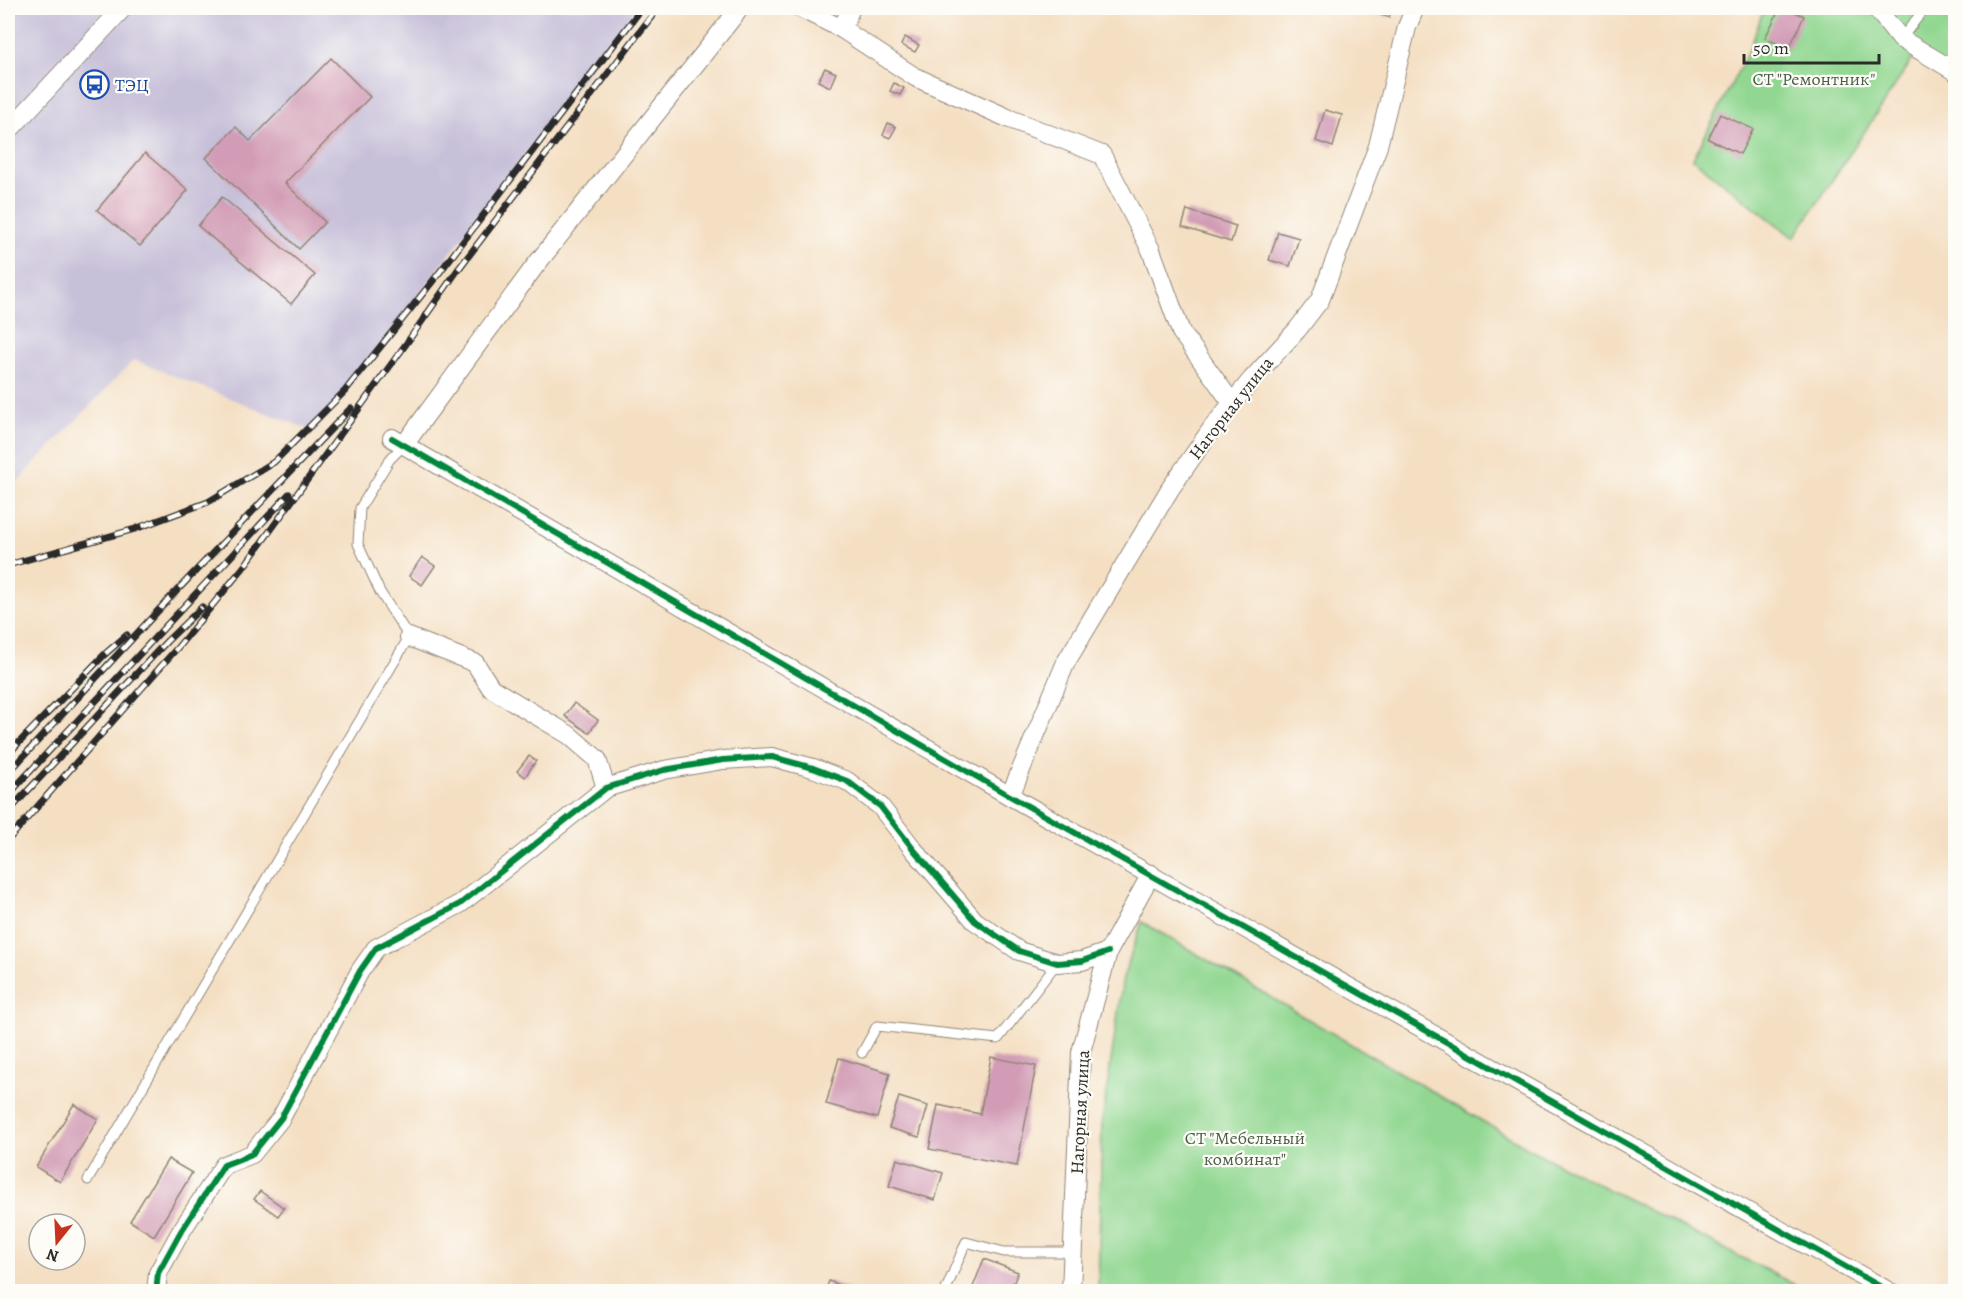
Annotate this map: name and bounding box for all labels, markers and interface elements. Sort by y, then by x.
scale bar [1744,27,1879,65]
text: 50 m [1753,36,1789,60]
park label: СТ "Ремонтник" [1752,67,1876,91]
bus stop icon: ТЭЦ [78,69,110,101]
place label: ТЭЦ [115,73,149,97]
street label: Нагорная улица [1183,351,1279,464]
street label: Нагорная улица [1065,1048,1095,1175]
park label: СТ "Мебельный комбинат" [1185,1126,1305,1171]
north arrow [27,1212,87,1272]
text: N [43,1243,62,1268]

